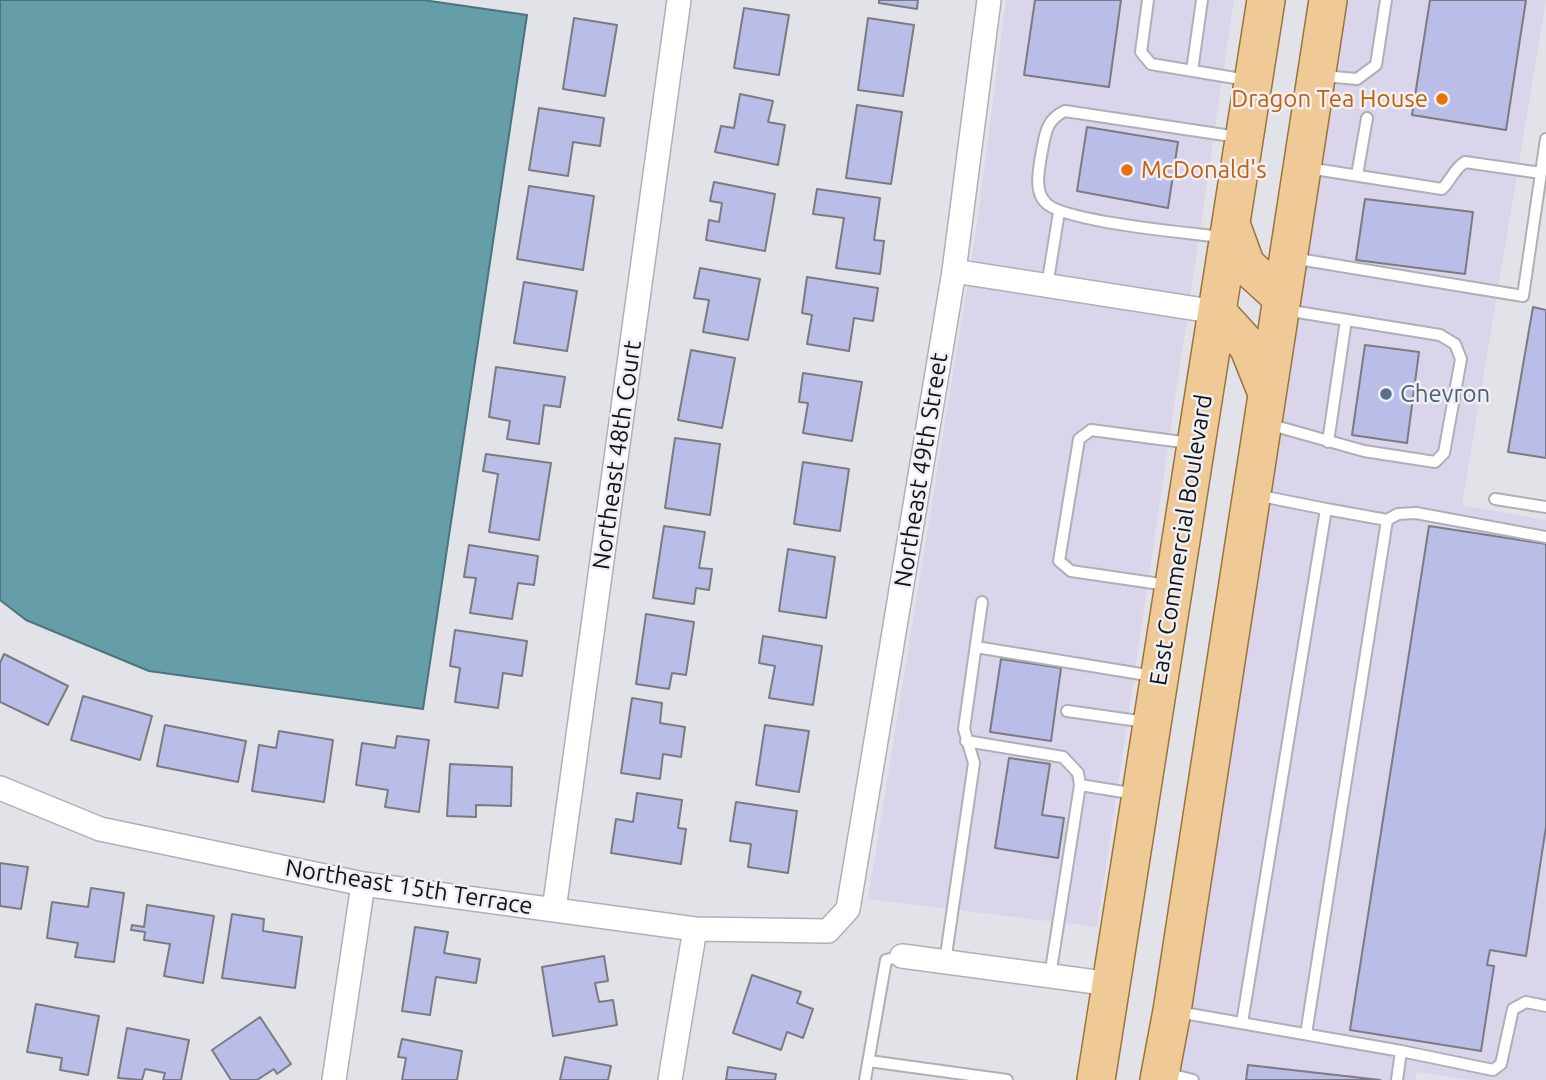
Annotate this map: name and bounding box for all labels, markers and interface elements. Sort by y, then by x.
place label: Dragon Tea House [1231,85,1428,113]
marker: Dragon Tea House [1434,91,1450,107]
place label: McDonald's [1141,156,1267,184]
marker: McDonald's [1119,162,1135,178]
street label: Northeast 48th Court [587,339,647,571]
street label: Northeast 49th Street [888,351,954,589]
place label: Chevron [1400,380,1490,408]
marker: Chevron [1378,386,1394,402]
street label: East Commercial Boulevard [1144,392,1218,688]
street label: Northeast 15th Terrace [283,853,535,921]

